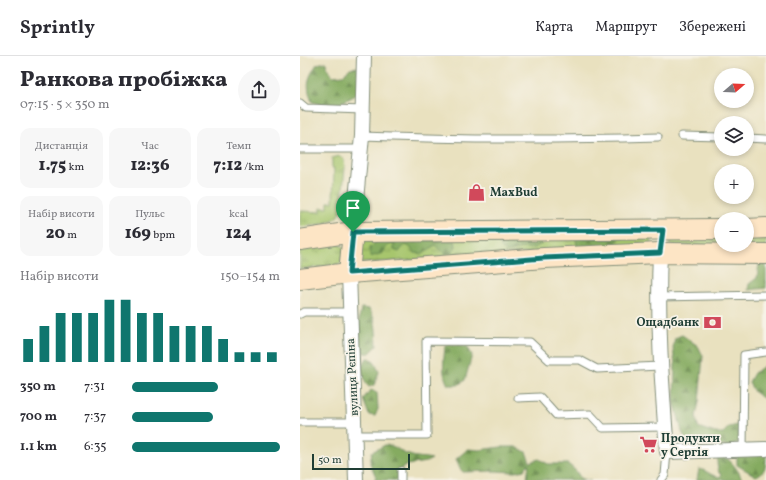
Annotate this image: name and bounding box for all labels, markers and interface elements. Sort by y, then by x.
text: Sprintly [20,15,95,41]
text: Карта [535,18,573,37]
text: Маршрут [595,18,657,37]
text: Збережені [679,18,746,37]
text: Ранкова пробіжка [20,65,227,96]
north arrow [714,68,754,108]
map controls [714,68,754,252]
button: share [238,69,280,111]
text: 07:15 · 5 × 350 m [20,96,109,114]
button: layers [714,116,754,156]
text: Дистанція [35,139,88,154]
text: Час [141,139,159,154]
text: Темп [226,139,251,154]
text: 1.75 [38,154,66,177]
text: 12:36 [130,154,170,177]
text: 7:12 [213,154,242,177]
text: km [66,160,84,175]
text: /km [242,160,264,175]
button: + [714,164,754,204]
shop icon: MaxBud [467,182,487,202]
place label: MaxBud [490,185,538,201]
pin [336,191,370,232]
icon: arrive [342,197,364,219]
text: Набір висоти [28,207,95,222]
text: Пульс [135,207,165,222]
text: kcal [229,207,248,222]
button: − [714,212,754,252]
text: 20 [46,222,65,245]
text: 169 [125,222,151,245]
text: 124 [226,222,252,245]
text: m [65,228,77,243]
text: bpm [151,228,175,243]
text: Набір висоти [20,268,99,286]
text: 150–154 m [220,268,280,286]
bank icon: Ощадбанк [702,312,722,332]
place label: Ощадбанк [637,315,699,331]
street label: вулиця Рєпіна [343,338,363,416]
text: 350 m [20,378,56,396]
text: 7:31 [84,378,105,396]
text: 700 m [20,408,57,426]
text: 7:37 [84,408,106,426]
place label: Продукти у Сергія [661,431,720,461]
supermarket icon: Продукти у Сергія [638,435,658,455]
text: 1.1 km [20,438,57,456]
text: 6:35 [84,438,107,456]
scale bar [312,452,410,471]
text: 50 m [318,453,342,468]

